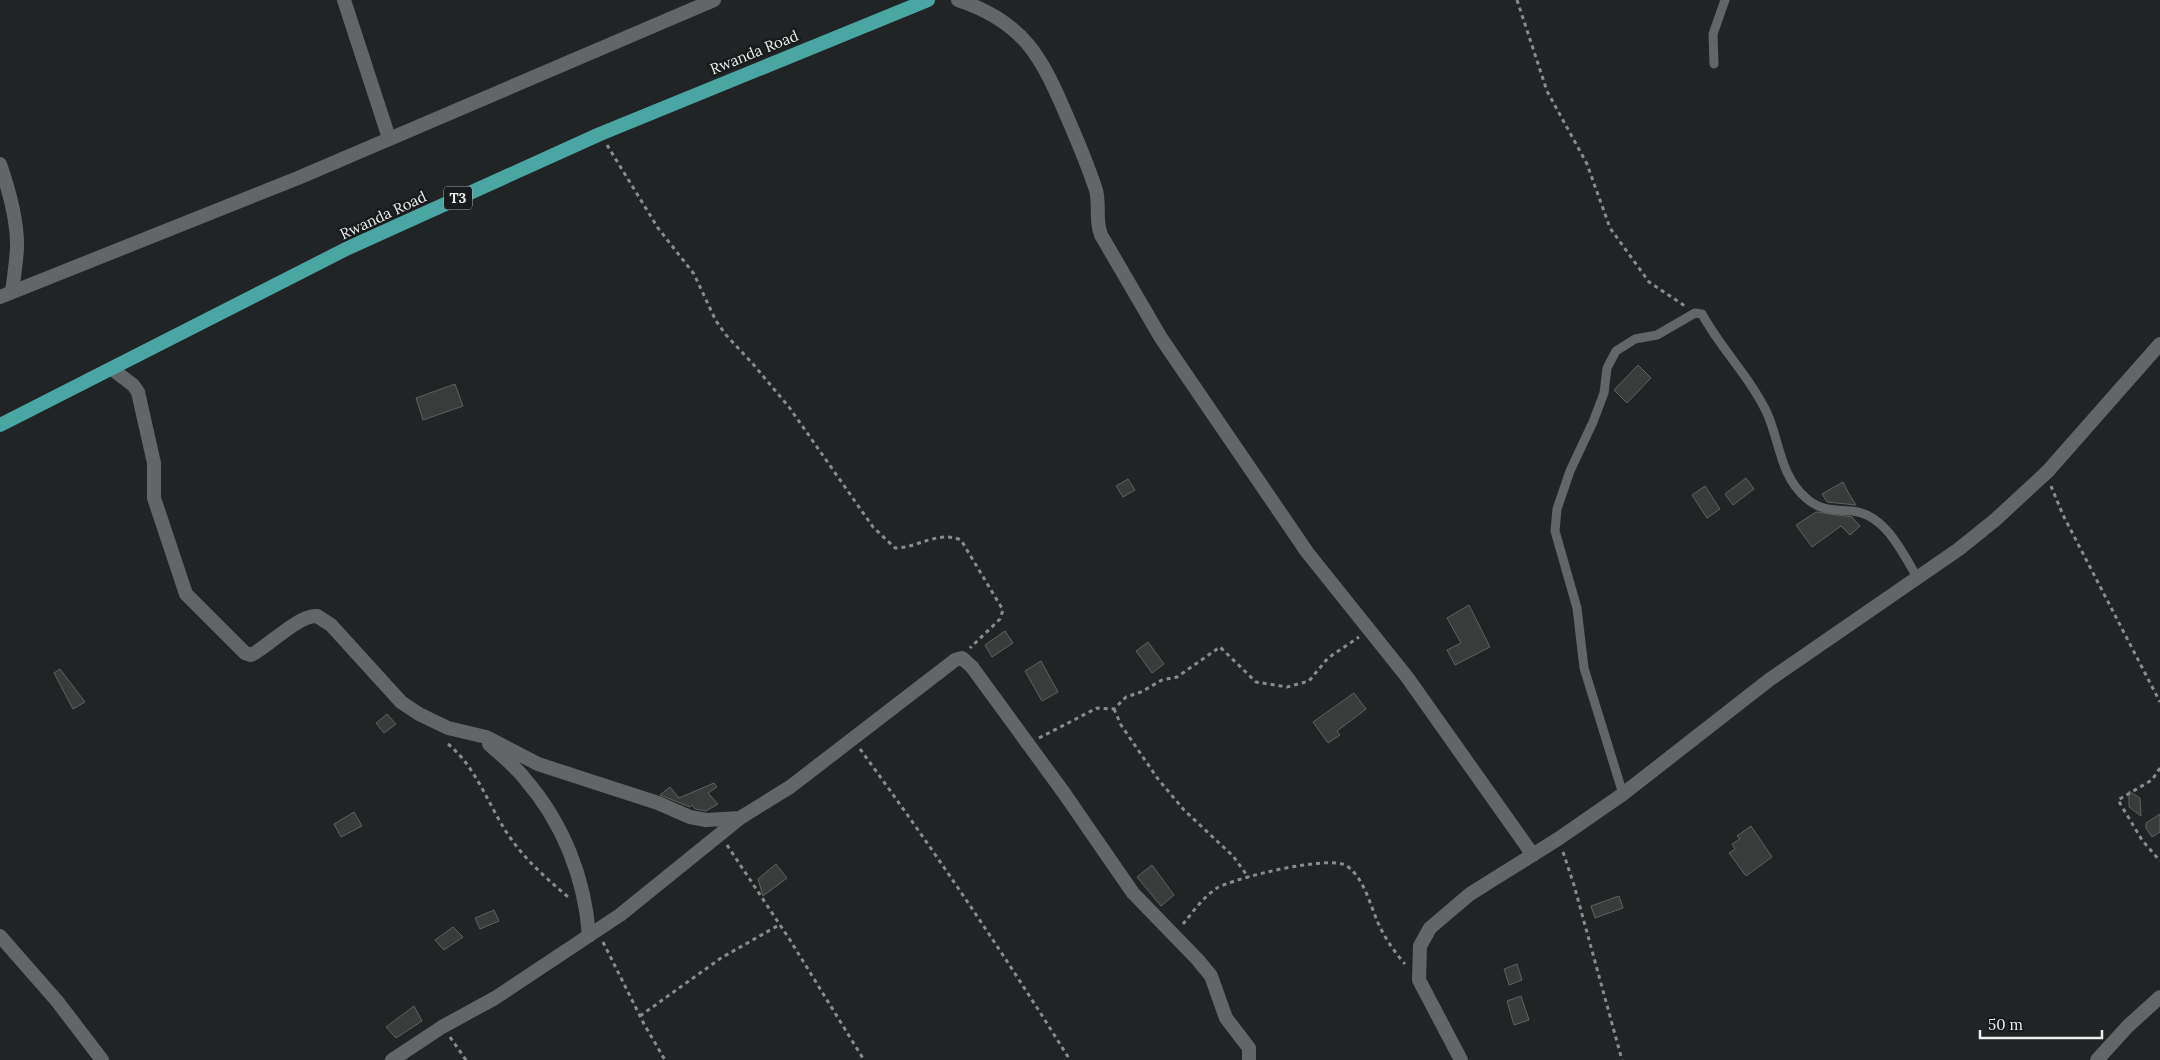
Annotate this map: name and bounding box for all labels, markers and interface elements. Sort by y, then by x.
street label: Rwanda Road [707,26,801,78]
street label: Rwanda Road [337,187,429,243]
road number: T3 [444,187,472,210]
scale bar [1980,1008,2102,1040]
text: 50 m [1988,1015,2023,1034]

